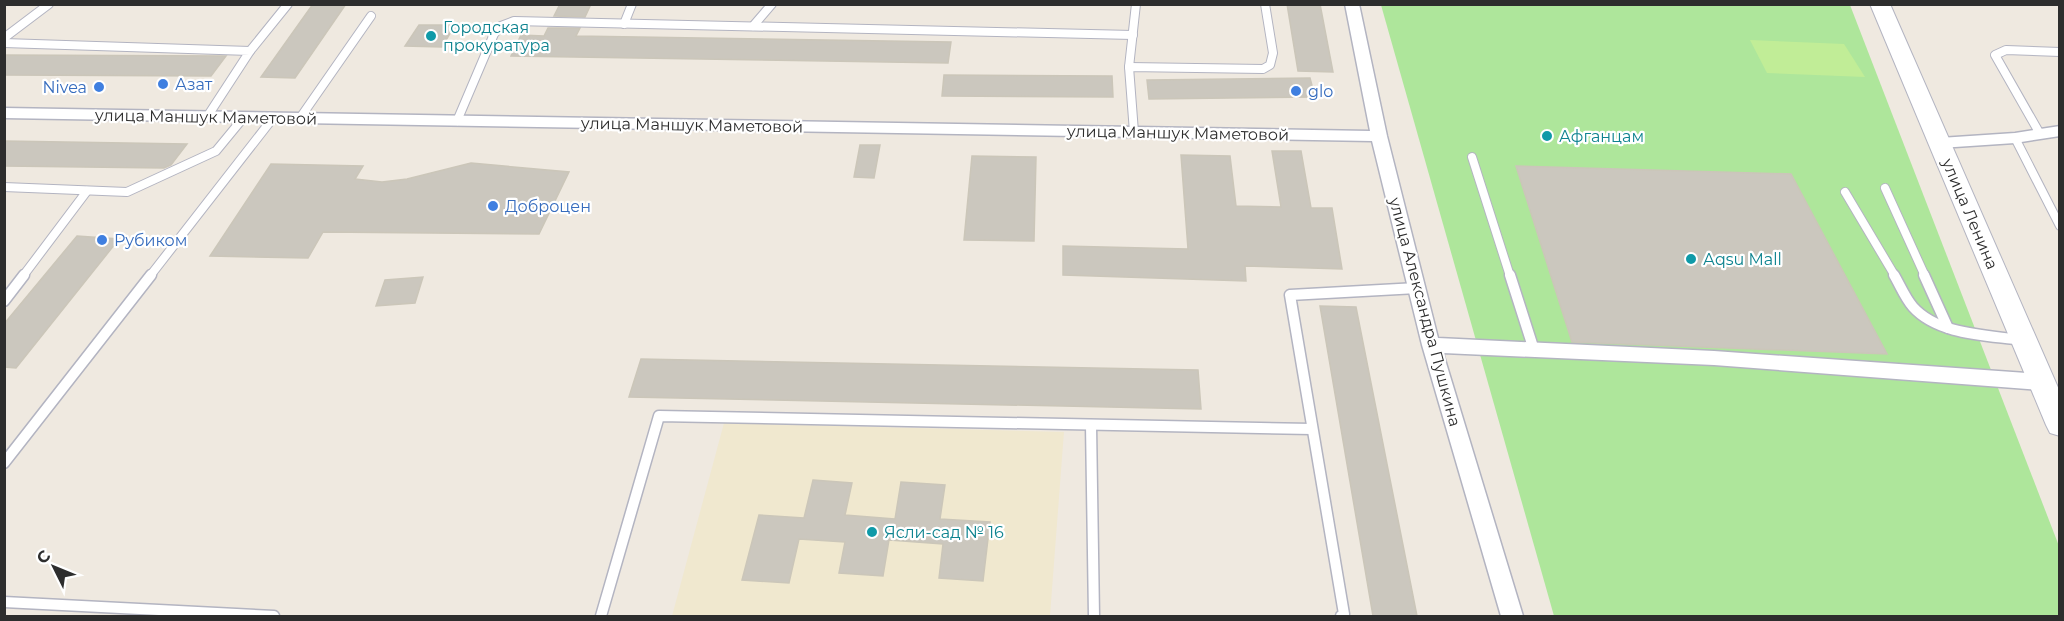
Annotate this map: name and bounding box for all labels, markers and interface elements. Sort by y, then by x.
place label: Городская прокуратура [443,18,550,55]
marker: Городская прокуратура [424,29,438,43]
place label: Азат [175,75,213,94]
marker: Азат [156,77,170,91]
place label: Nivea [42,78,87,97]
marker: Nivea [92,80,106,94]
place label: glo [1308,82,1333,101]
marker: glo [1289,84,1303,98]
street label: улица Маншук Маметовой [94,106,317,128]
street label: улица Маншук Маметовой [580,114,803,136]
street label: улица Маншук Маметовой [1066,122,1289,144]
place label: Афганцам [1559,127,1644,146]
marker: Афганцам [1540,129,1554,143]
street label: улица Ленина [1938,155,2002,272]
street label: улица Александра Пушкина [1385,194,1465,429]
place label: Доброцен [505,197,591,216]
marker: Доброцен [486,199,500,213]
place label: Рубиком [114,231,187,250]
marker: Рубиком [95,233,109,247]
place label: Аqsu Mall [1703,250,1782,269]
marker: Аqsu Mall [1684,252,1698,266]
place label: Ясли-сад № 16 [884,523,1004,542]
marker: Ясли-сад № 16 [865,525,879,539]
north arrow [24,537,84,597]
text: С [32,546,55,568]

